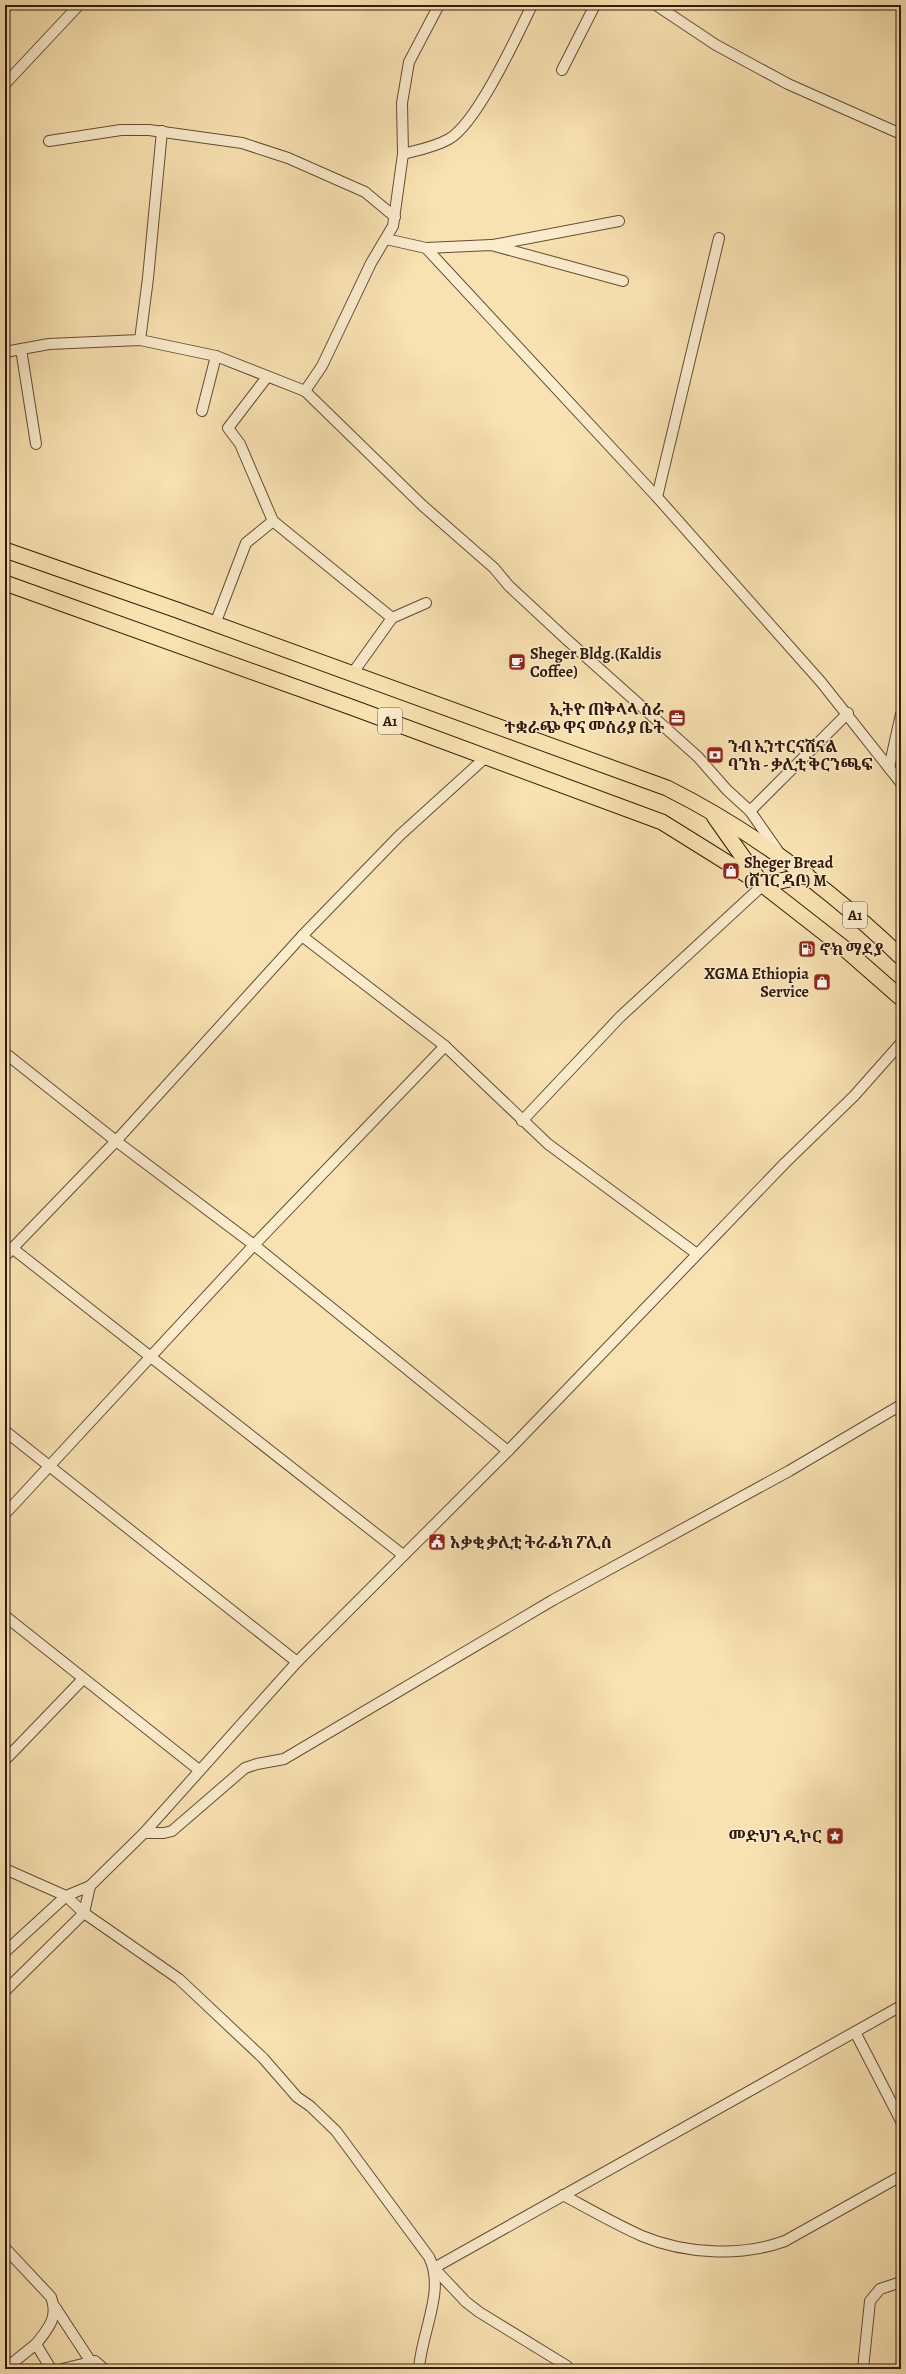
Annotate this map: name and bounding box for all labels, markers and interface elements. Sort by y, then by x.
place label: Sheger Bldg.(Kaldis Coffee) [530,643,661,683]
cafe icon: Sheger Bldg.(Kaldis Coffee) [507,652,527,672]
place label: ኢትዮ ጠቅላላ ስራ ተቋራጭ ዋና መስሪያ ቤት [505,699,664,739]
road number: A1 [378,708,402,734]
office icon: ኢትዮ ጠቅላላ ስራ ተቋራጭ ዋና መስሪያ ቤት [667,708,687,728]
place label: ንብ ኢንተርናሽናል ባንክ - ቃሊቲ ቅርንጫፍ [728,736,873,776]
bank icon: ንብ ኢንተርናሽናል ባንክ - ቃሊቲ ቅርንጫፍ [705,745,725,765]
place label: Sheger Bread (ሸገር ዳቦ) M [744,852,834,892]
shop icon: Sheger Bread (ሸገር ዳቦ) M [721,861,741,881]
road number: A1 [843,902,867,928]
fuel station icon: ኖክ ማደያ [797,939,817,959]
place label: ኖክ ማደያ [820,939,884,961]
place label: XGMA Ethiopia Service [704,963,809,1003]
shop icon: XGMA Ethiopia Service [812,972,832,992]
public building icon: አቃቂ ቃሊቲ ትራፊክ ፖሊስ [427,1532,447,1552]
place label: አቃቂ ቃሊቲ ትራፊክ ፖሊስ [450,1532,612,1554]
place label: መድህን ዲኮር [729,1826,822,1848]
place icon: መድህን ዲኮር [825,1826,845,1846]

